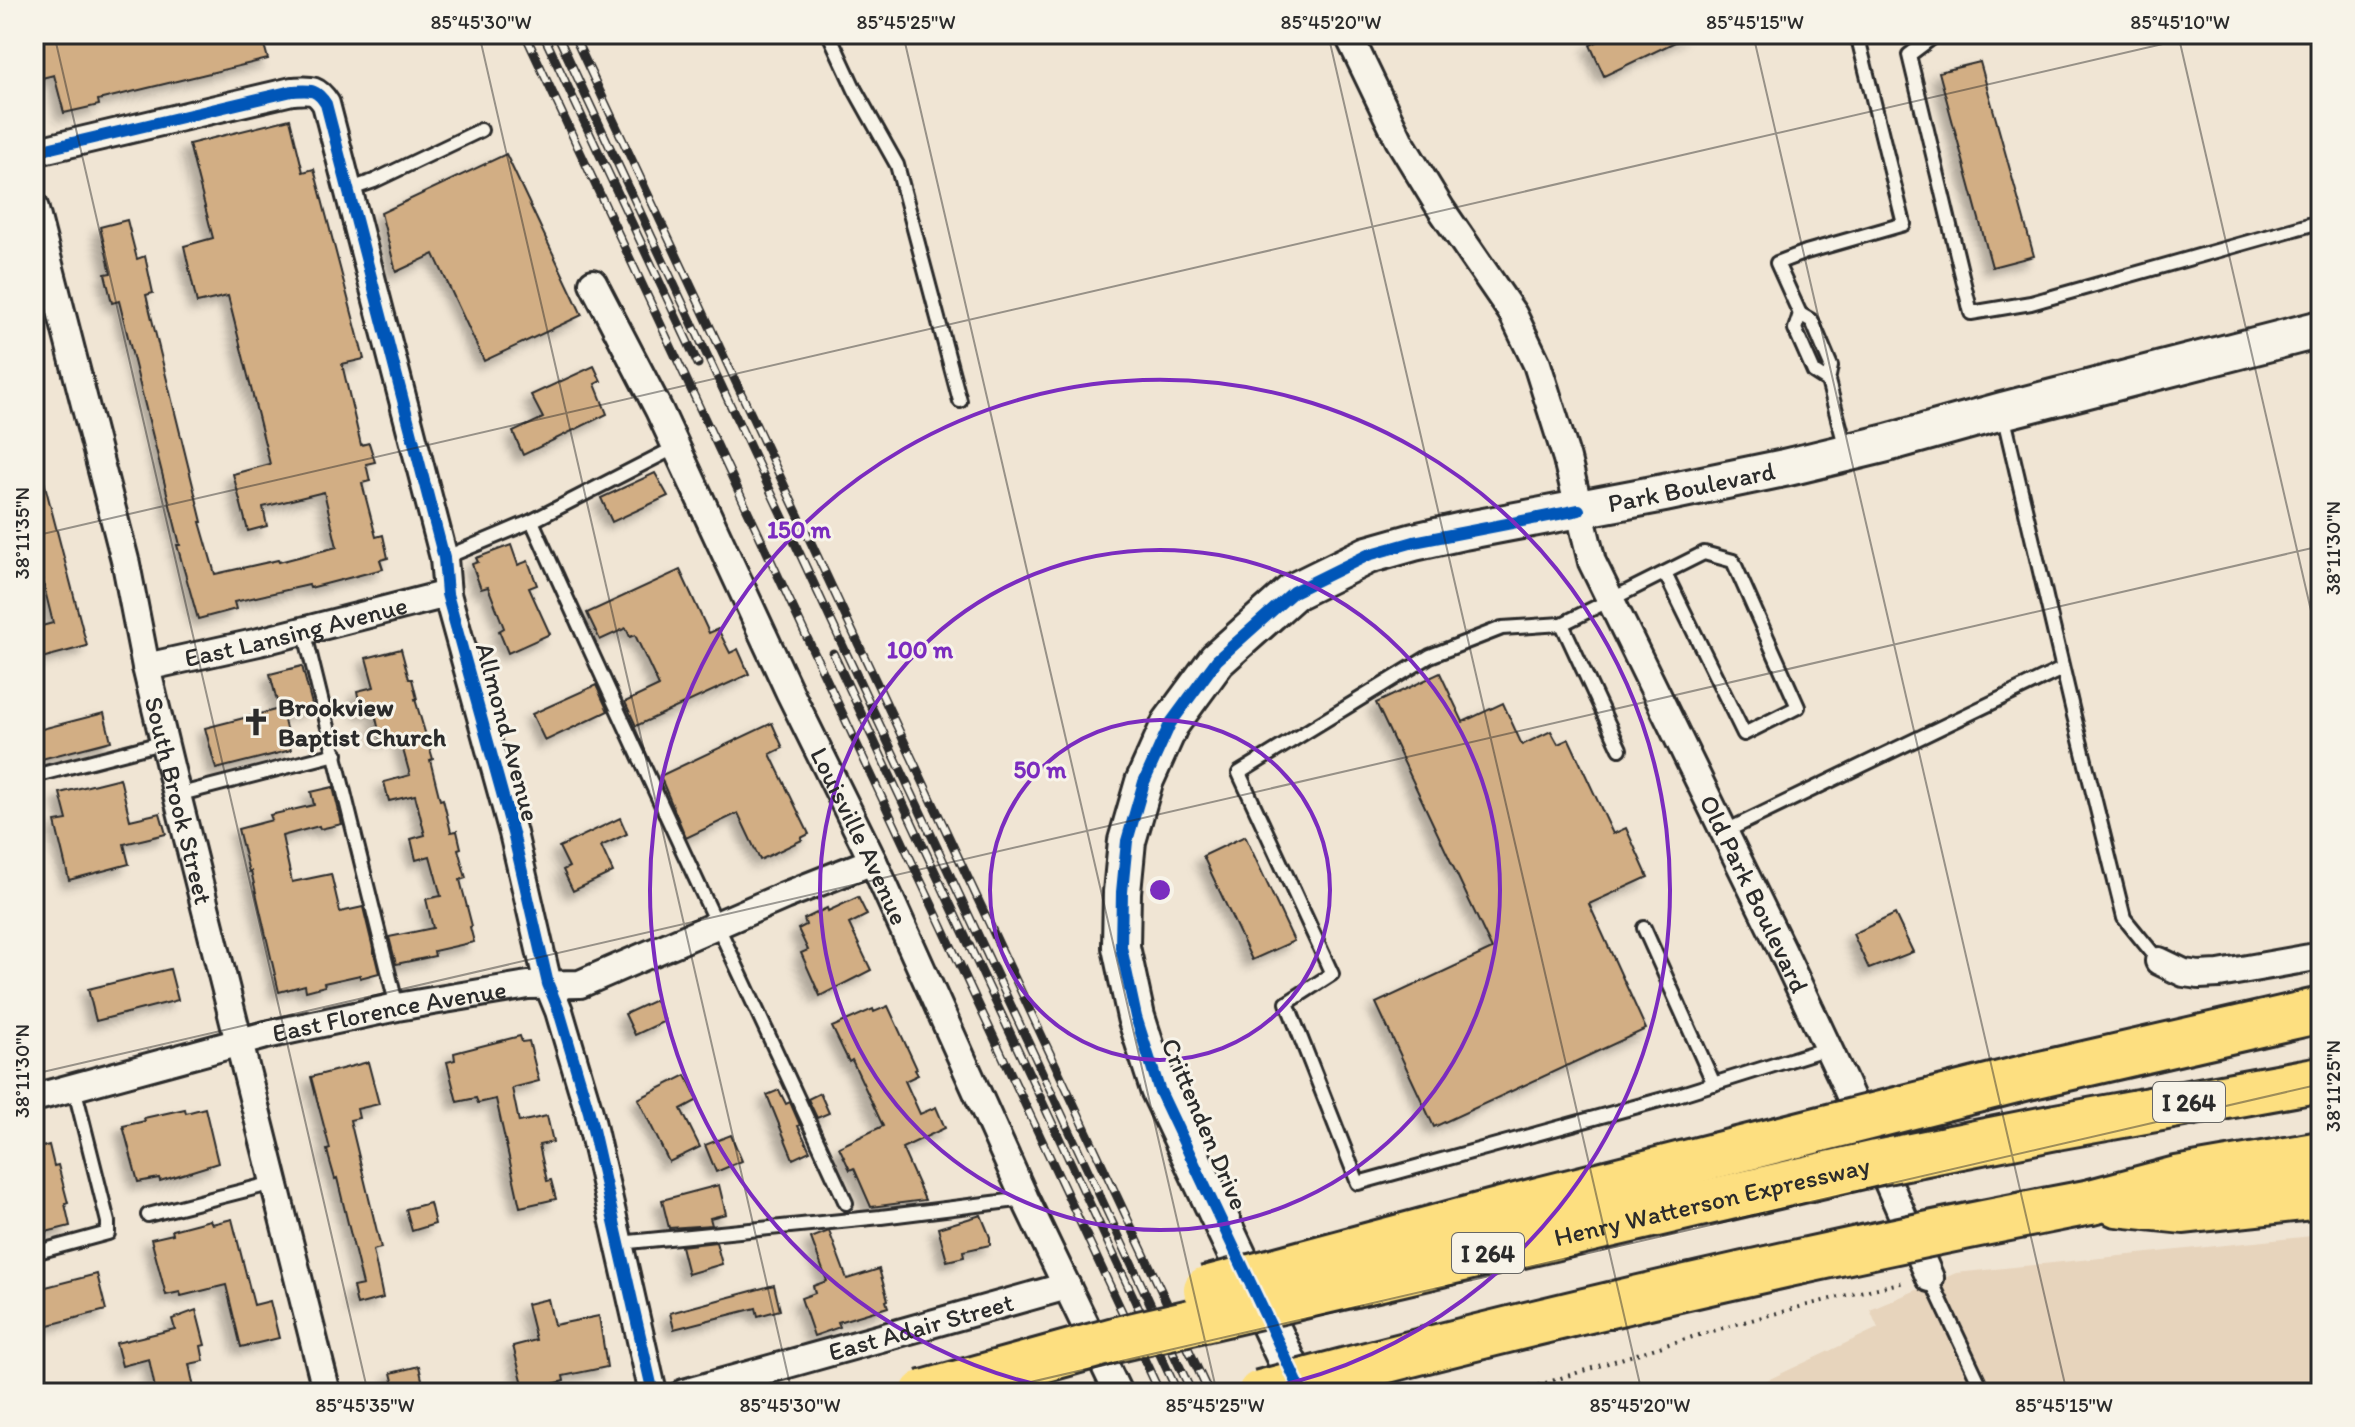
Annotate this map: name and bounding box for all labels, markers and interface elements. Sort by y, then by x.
text: 85°45'30"W [430,10,532,34]
text: 85°45'25"W [856,10,956,34]
text: 85°45'20"W [1281,10,1381,34]
text: 85°45'15"W [1706,10,1804,34]
text: 85°45'10"W [2130,10,2230,34]
street label: Park Boulevard [1605,454,1778,519]
text: 38°11'35"N [10,487,34,579]
text: 38°11'30"N [2321,501,2345,595]
text: 150 m [767,515,832,544]
street label: East Lansing Avenue [181,589,411,674]
text: 100 m [887,635,954,664]
street label: Allmond Avenue [469,639,547,825]
place label: Brookview Baptist Church [278,691,447,753]
street label: South Brook Street [138,693,220,908]
church icon: Brookview Baptist Church [241,707,271,737]
street label: Louisville Avenue [803,742,916,930]
text: 50 m [1014,755,1067,784]
street label: Old Park Boulevard [1692,789,1816,998]
centre of rings [1146,876,1174,904]
street label: East Florence Avenue [269,973,509,1049]
text: 38°11'30"N [10,1024,34,1118]
street label: Crittenden Drive [1154,1033,1256,1215]
text: 38°11'25"N [2321,1040,2345,1132]
road number: I 264 [2153,1082,2225,1122]
street label: Henry Watterson Expressway [1551,1149,1873,1253]
road number: I 264 [1452,1233,1524,1273]
street label: East Adair Street [825,1286,1017,1368]
text: 85°45'35"W [315,1393,415,1417]
text: 85°45'30"W [739,1393,841,1417]
text: 85°45'25"W [1165,1393,1265,1417]
text: 85°45'20"W [1590,1393,1690,1417]
text: 85°45'15"W [2015,1393,2113,1417]

